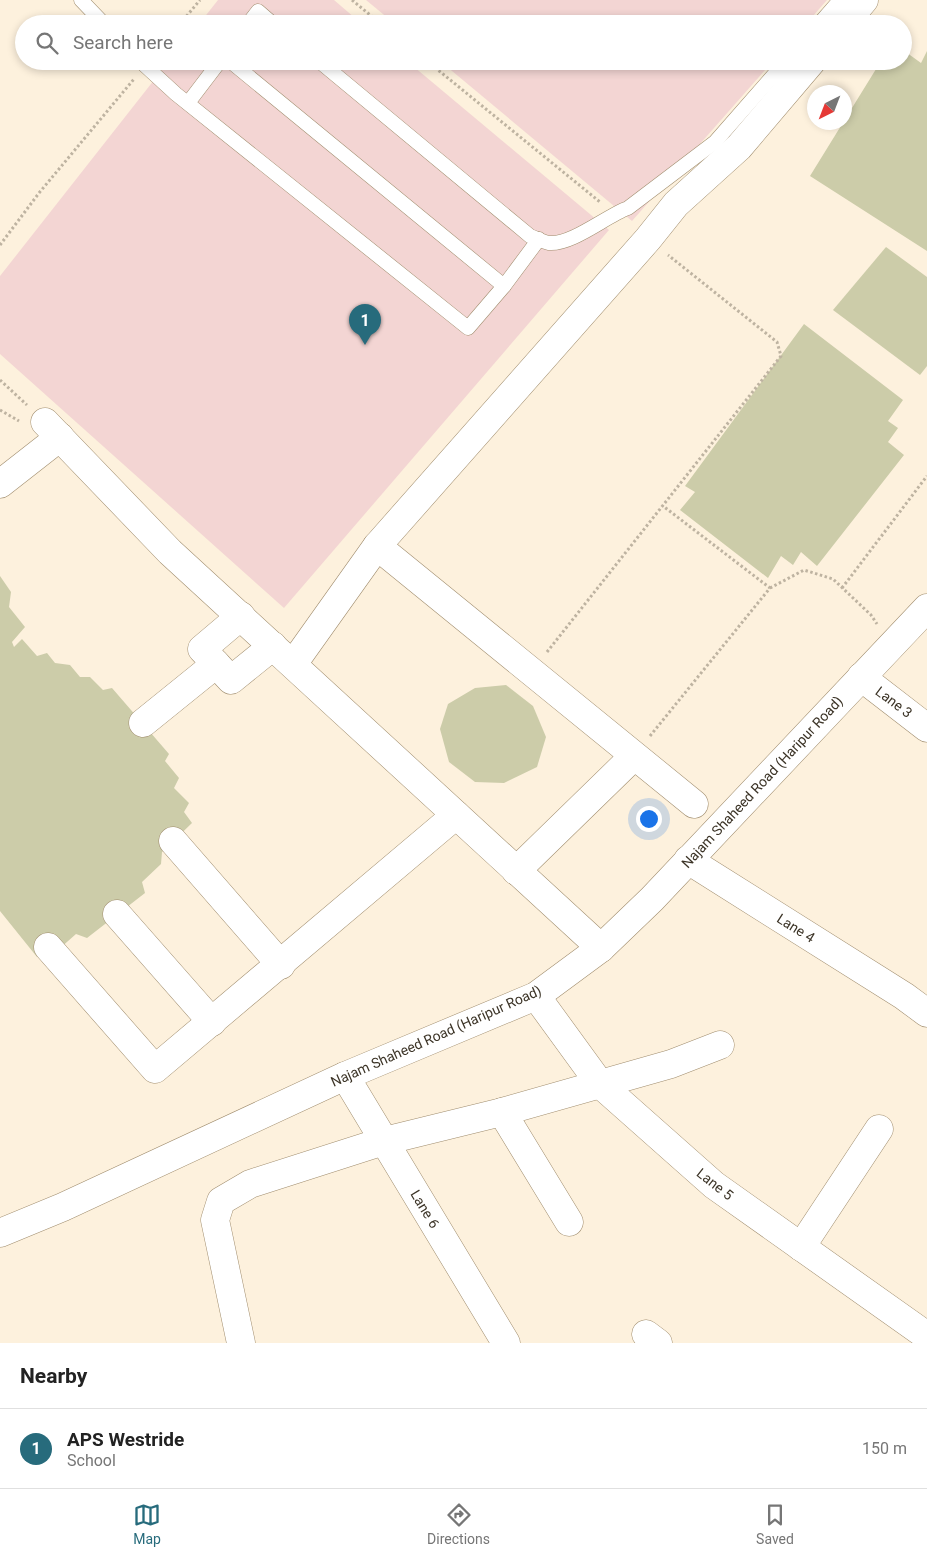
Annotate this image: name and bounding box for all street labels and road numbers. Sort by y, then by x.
street label: Lane 3 [873,683,915,721]
street label: Najam Shaheed Road (Haripur Road) [678,693,847,872]
street label: Lane 4 [774,910,818,946]
street label: Najam Shaheed Road (Haripur Road) [328,982,544,1091]
street label: Lane 5 [694,1165,736,1203]
street label: Lane 6 [407,1187,443,1231]

